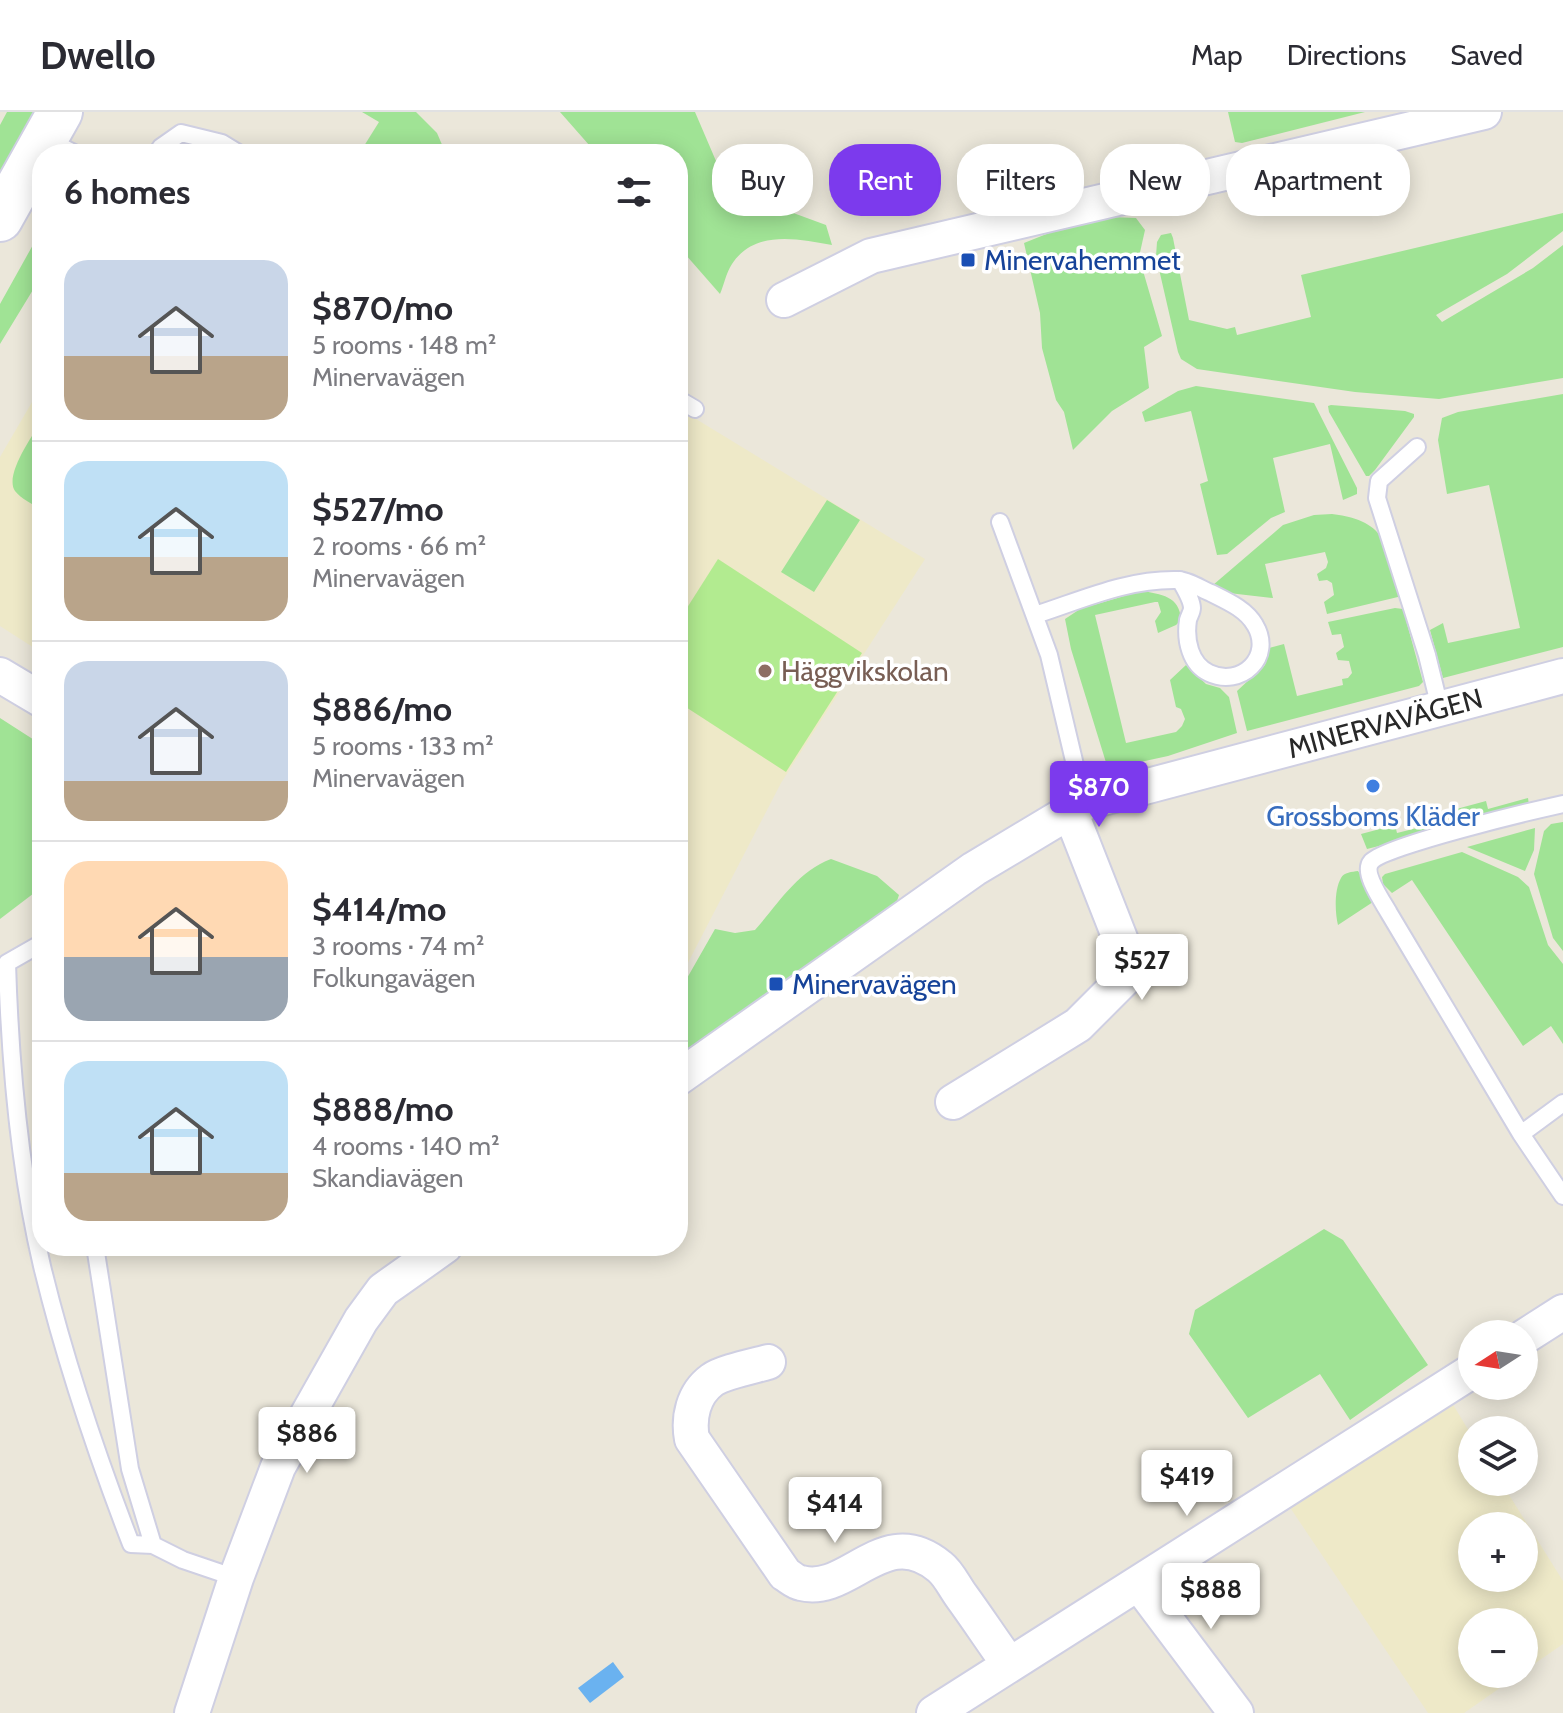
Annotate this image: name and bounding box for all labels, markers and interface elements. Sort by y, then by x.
text: Dwello [40,32,156,79]
text: Map [1191,38,1243,72]
text: Directions [1287,38,1406,72]
text: Saved [1450,38,1523,72]
chip: Buy [712,144,813,216]
chip: Rent [829,144,941,216]
chip: Filters [957,144,1084,216]
chip: New [1100,144,1210,216]
chip: Apartment [1226,144,1410,216]
icon: filters [612,170,656,214]
text: 6 homes [64,171,190,213]
place label: Minervahemmet [984,243,1181,277]
marker: Minervahemmet [959,251,977,269]
text: $870/mo [312,287,453,329]
icon: home [128,292,224,388]
text: 5 rooms · 148 m² [312,329,496,361]
text: Minervavägen [312,361,465,393]
text: $527/mo [312,488,444,530]
icon: home [128,493,224,589]
text: 2 rooms · 66 m² [312,530,486,562]
text: Minervavägen [312,562,465,594]
place label: Häggvikskolan [781,654,949,688]
marker: Häggvikskolan [756,662,774,680]
street label: MINERVAVÄGEN [1284,681,1486,765]
text: $886/mo [312,688,452,730]
icon: home [128,693,224,789]
text: 5 rooms · 133 m² [312,730,494,762]
pin: $870 [1052,761,1146,829]
text: Minervavägen [312,762,465,794]
text: $870 [1068,771,1130,803]
marker: Grossboms Kläder [1364,777,1382,795]
place label: Grossboms Kläder [1266,799,1480,833]
text: $414/mo [312,888,446,930]
icon: home [128,893,224,989]
text: 3 rooms · 74 m² [312,930,484,962]
pin: $527 [1095,934,1189,1002]
text: $527 [1114,944,1170,976]
text: Folkungavägen [312,962,476,994]
place label: Minervavägen [792,967,957,1001]
marker: Minervavägen [767,975,785,993]
text: $888/mo [312,1088,454,1130]
icon: home [128,1093,224,1189]
text: 4 rooms · 140 m² [312,1130,500,1162]
text: Skandiavägen [312,1162,463,1194]
north arrow [1458,1320,1538,1400]
map controls [1458,1320,1538,1688]
pin: $886 [260,1407,354,1475]
button: layers [1458,1416,1538,1496]
text: $886 [276,1417,338,1449]
pin: $419 [1140,1450,1234,1518]
text: $419 [1159,1460,1215,1492]
pin: $414 [788,1477,882,1545]
text: $414 [807,1487,863,1519]
button: + [1458,1512,1538,1592]
pin: $888 [1164,1563,1258,1631]
text: $888 [1180,1573,1242,1605]
button: − [1458,1608,1538,1688]

